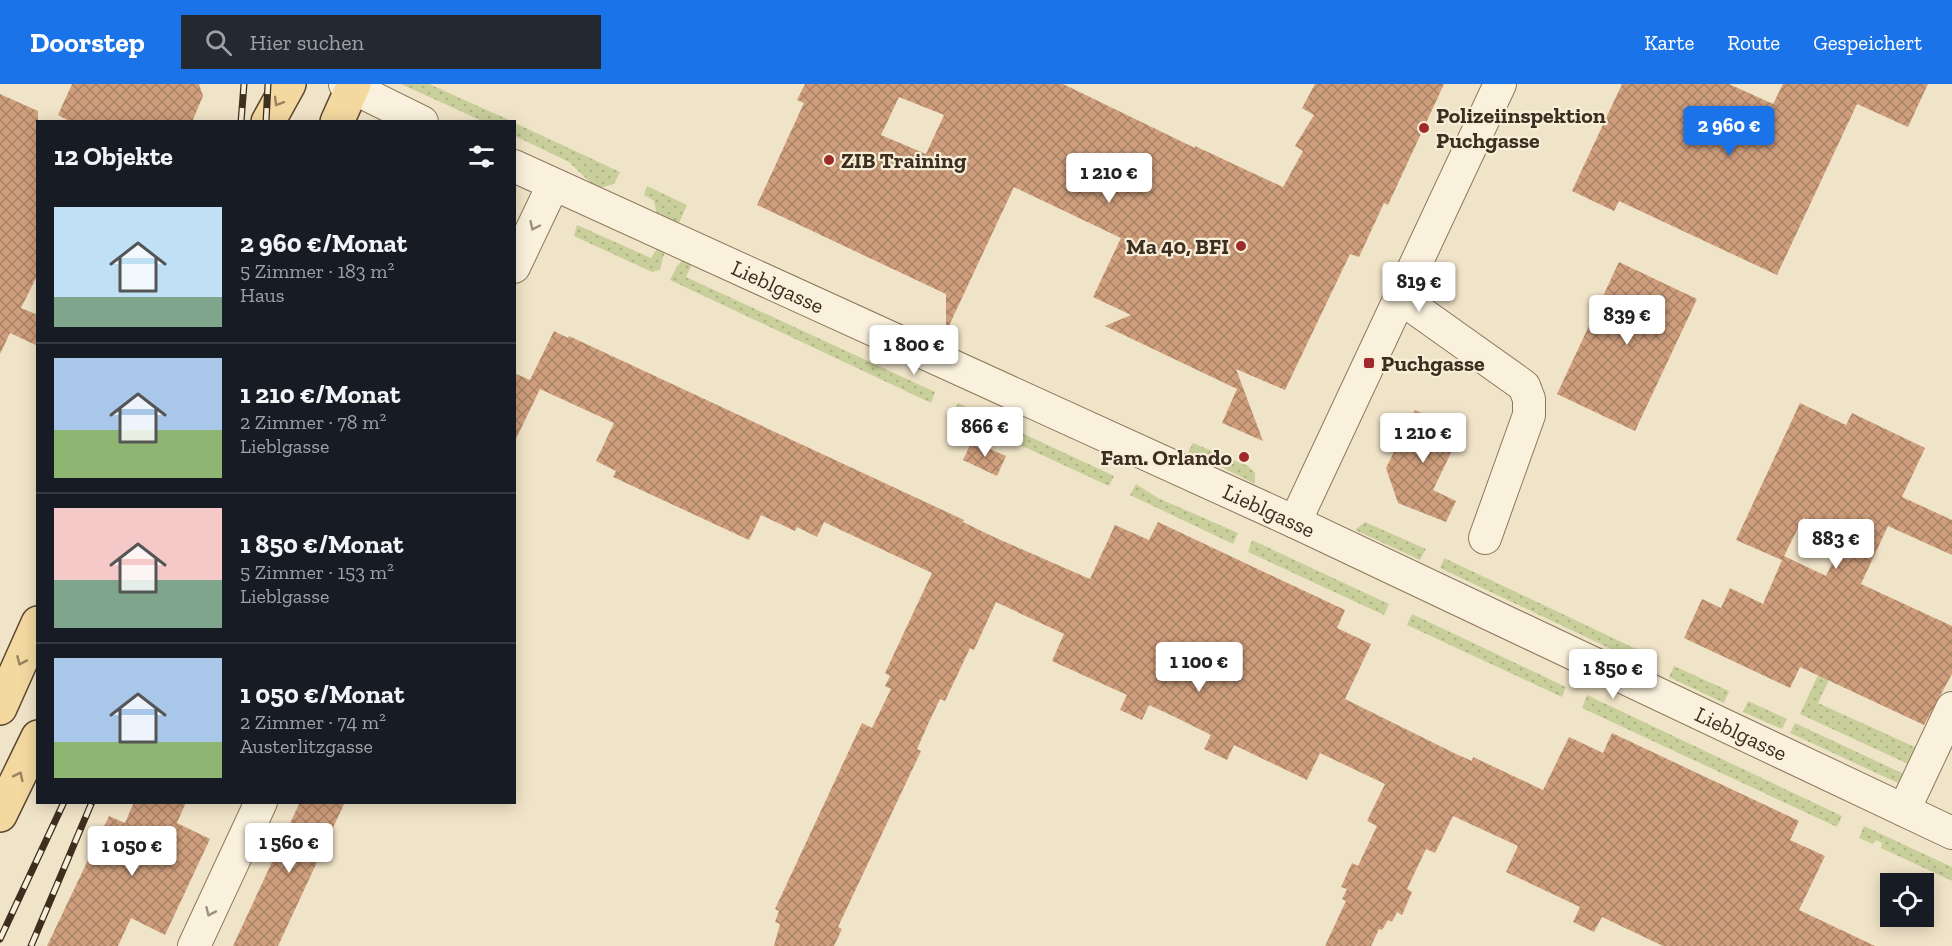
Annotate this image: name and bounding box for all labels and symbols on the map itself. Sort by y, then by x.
one-way arrow [273,96,285,106]
place label: Polizeiinspektion Puchgasse [1436,102,1606,154]
pin: 2 960 € [1674,106,1784,157]
marker: Polizeiinspektion Puchgasse [1417,121,1431,135]
place label: ZIB Training [841,147,967,174]
marker: ZIB Training [822,153,836,167]
pin: 1 210 € [1054,153,1164,204]
one-way arrow [529,219,541,230]
place label: Ma 40, BFI [1126,233,1229,260]
marker: Ma 40, BFI [1234,239,1248,253]
street label: Lieblgasse [727,254,828,319]
pin: 819 € [1377,262,1461,313]
pin: 839 € [1585,295,1669,346]
pin: 1 800 € [859,325,969,376]
place label: Puchgasse [1381,350,1485,377]
marker: Puchgasse [1362,356,1376,370]
pin: 866 € [943,407,1027,458]
pin: 1 210 € [1368,413,1478,464]
place label: Fam. Orlando [1101,444,1232,471]
marker: Fam. Orlando [1237,450,1251,464]
street label: Lieblgasse [1219,478,1320,543]
pin: 883 € [1794,519,1878,570]
pin: 1 100 € [1144,642,1254,693]
pin: 1 850 € [1558,649,1668,700]
one-way arrow [16,655,28,666]
street label: Lieblgasse [1691,700,1791,766]
one-way arrow [11,771,23,782]
pin: 1 560 € [234,823,344,874]
pin: 1 050 € [77,826,187,877]
one-way arrow [205,906,217,917]

